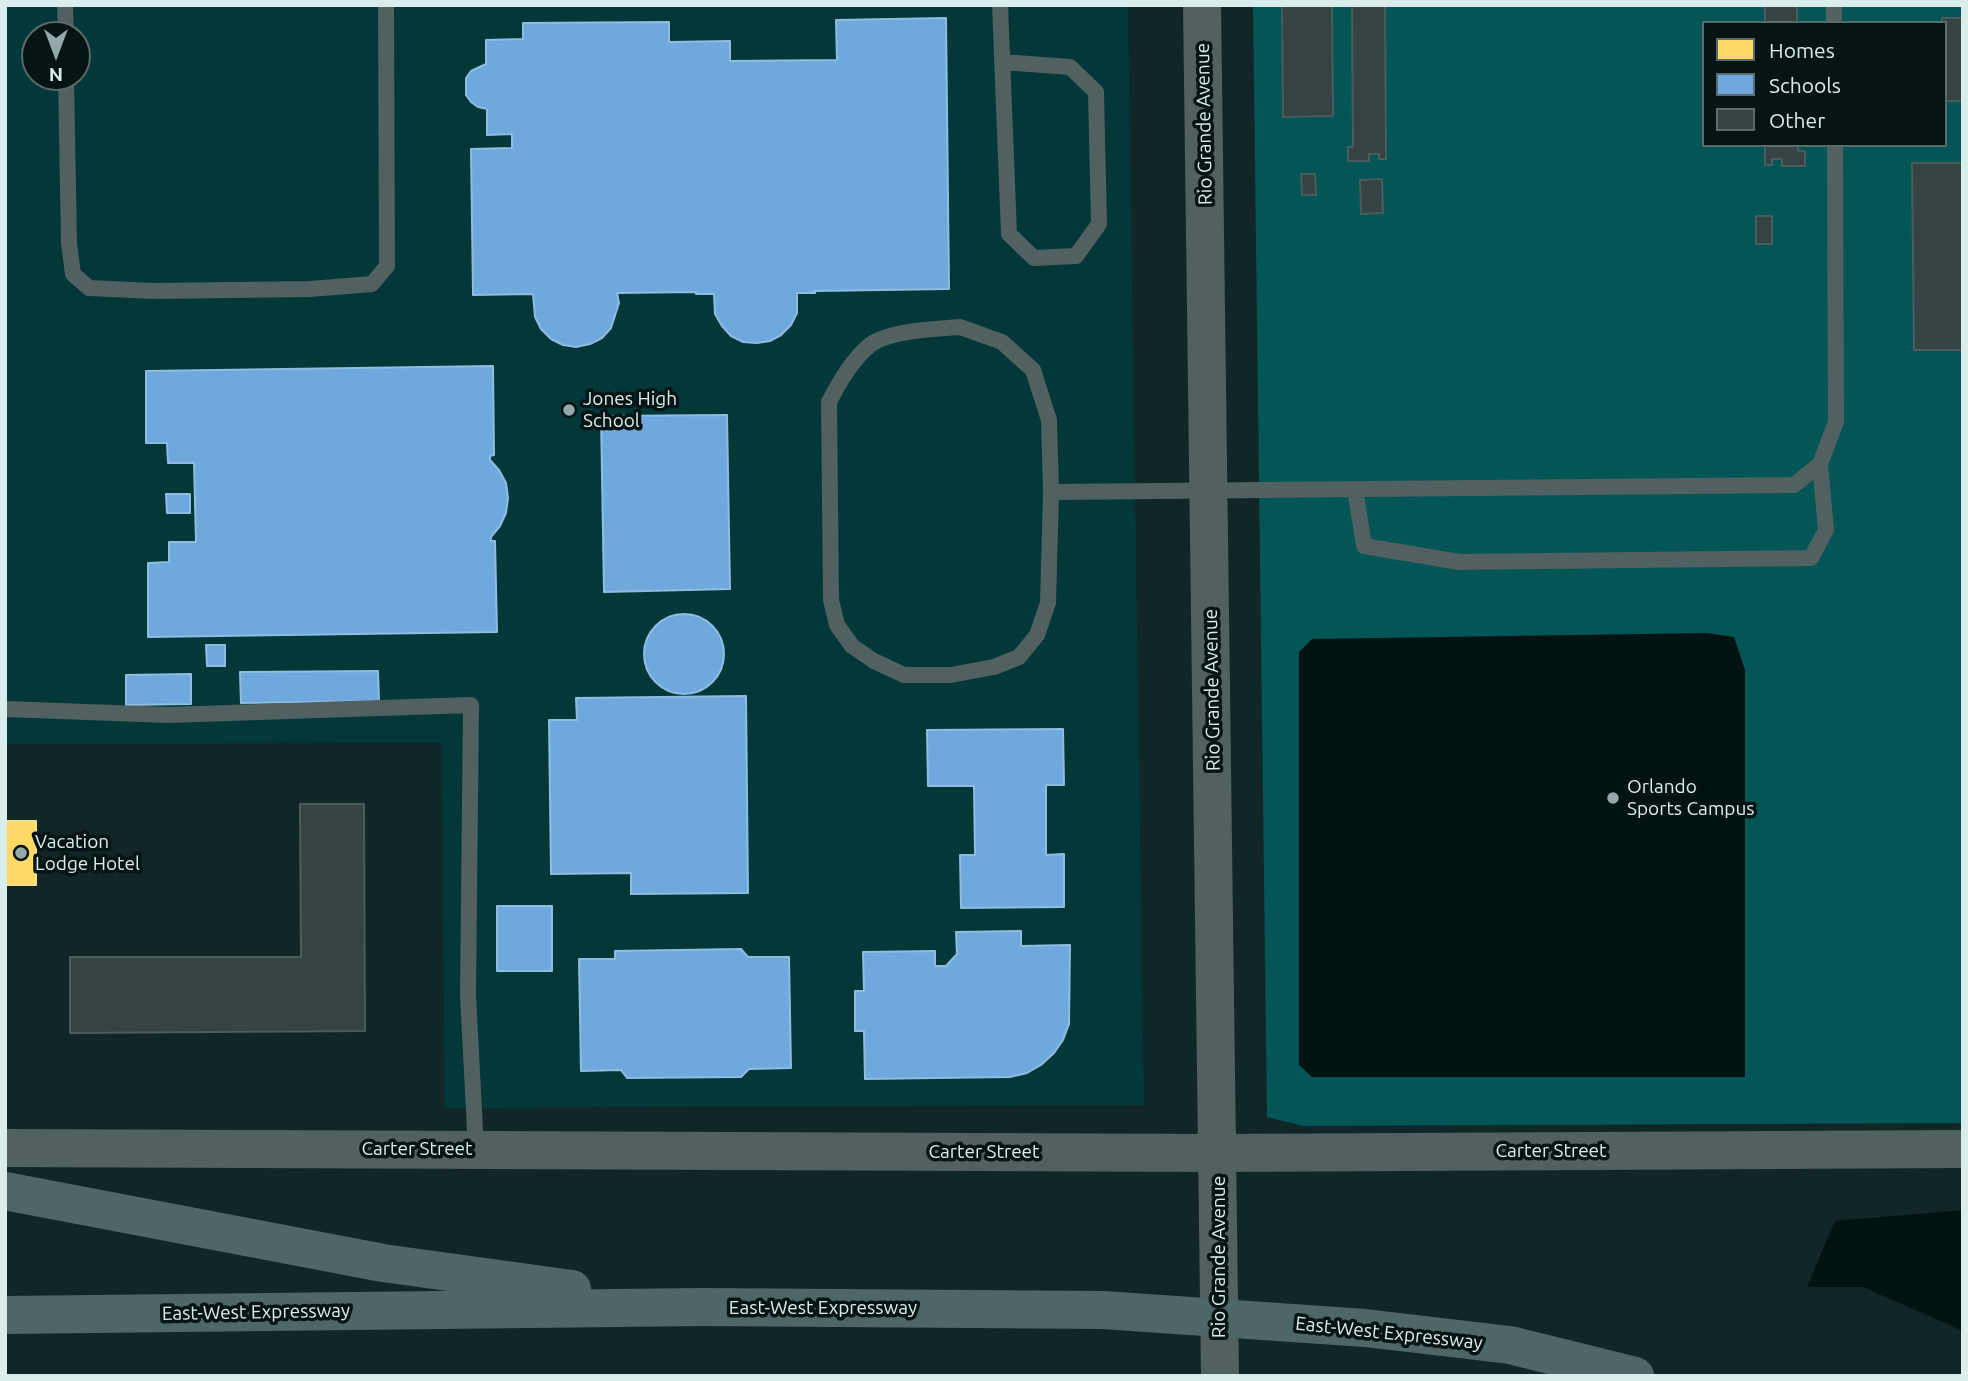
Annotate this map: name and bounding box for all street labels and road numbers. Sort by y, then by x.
street label: Rio Grande Avenue [1191,43,1217,205]
street label: Rio Grande Avenue [1199,609,1225,771]
street label: Carter Street [361,1138,473,1160]
street label: Carter Street [1495,1140,1607,1162]
street label: Carter Street [928,1141,1040,1163]
street label: Rio Grande Avenue [1208,1176,1230,1338]
street label: East-West Expressway [729,1297,917,1319]
street label: East-West Expressway [162,1299,350,1325]
street label: East-West Expressway [1294,1312,1484,1354]

